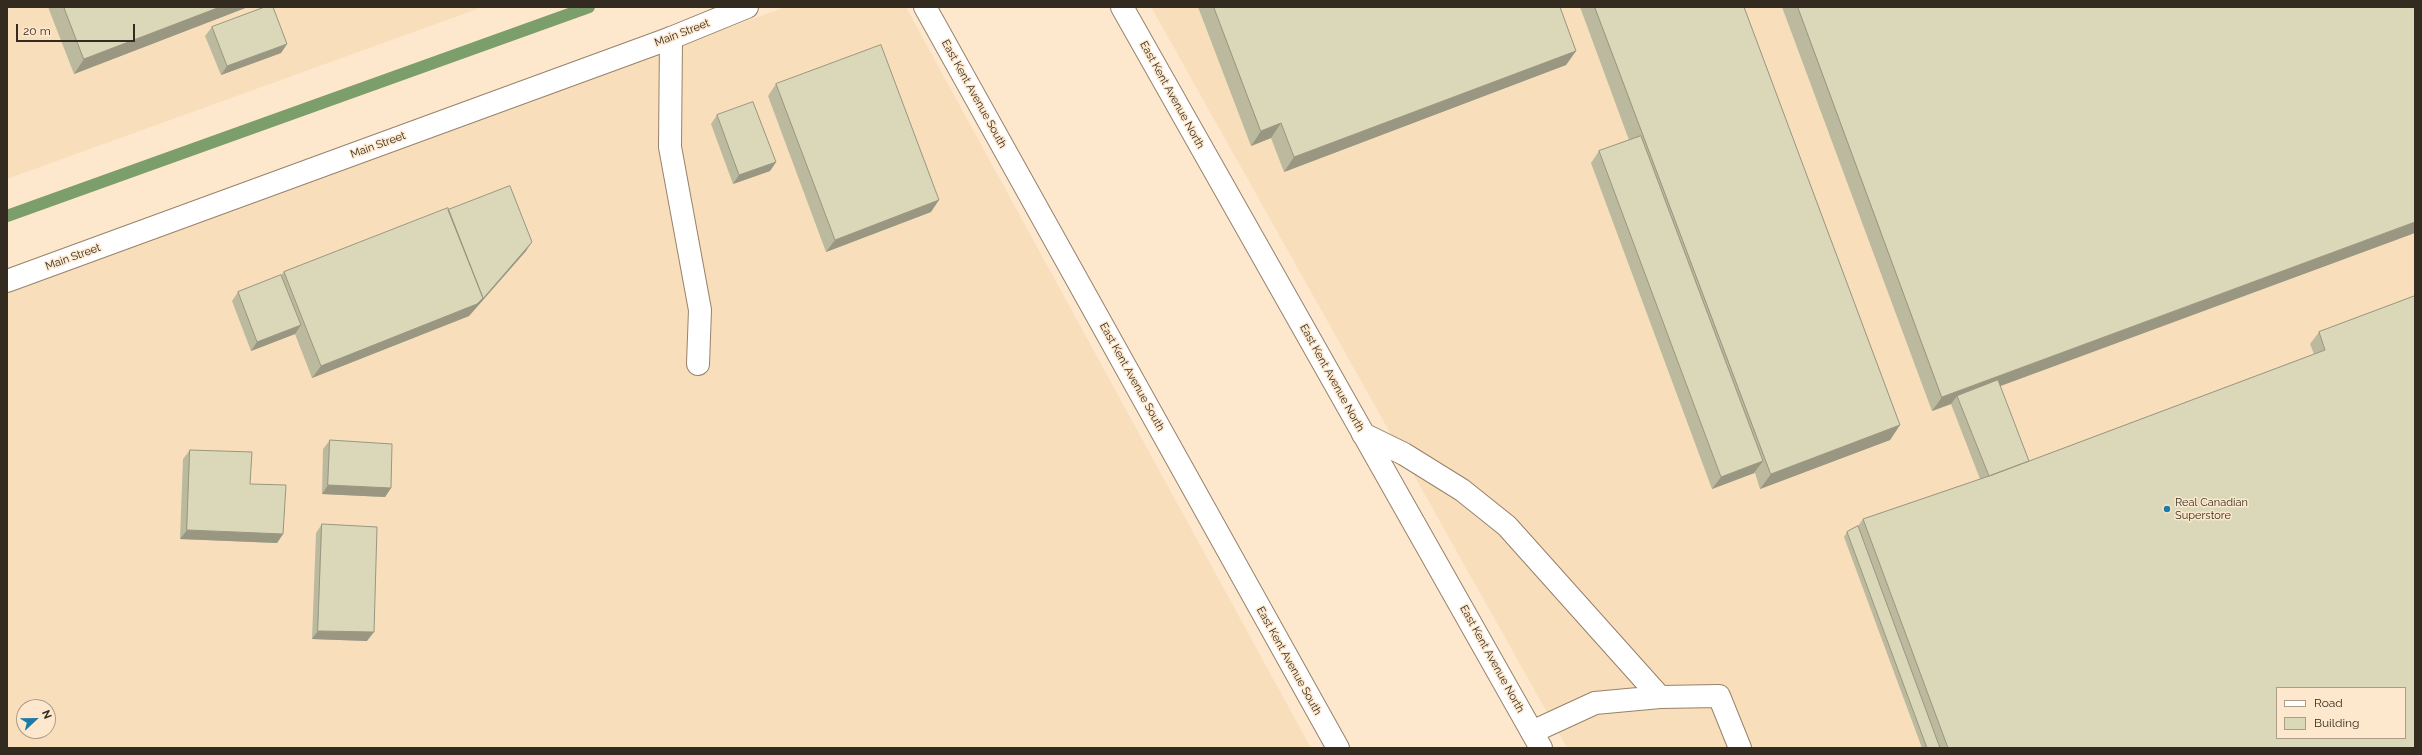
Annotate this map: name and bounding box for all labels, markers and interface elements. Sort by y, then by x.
scale bar [18,16,137,42]
street label: Main Street [653,16,711,50]
text: 20 m [23,24,51,38]
street label: East Kent Avenue South [939,38,1009,150]
street label: East Kent Avenue North [1137,39,1207,151]
street label: Main Street [349,129,407,161]
street label: Main Street [44,241,102,273]
street label: East Kent Avenue South [1097,321,1167,433]
street label: East Kent Avenue North [1297,322,1367,434]
place label: Real Canadian Superstore [2175,496,2248,522]
marker: Real Canadian Superstore [2162,504,2172,514]
street label: East Kent Avenue North [1457,603,1527,715]
street label: East Kent Avenue South [1254,605,1324,717]
legend [2276,687,2406,739]
text: Road [2314,696,2343,710]
north arrow [16,699,56,739]
text: N [39,708,54,721]
text: Building [2314,716,2360,730]

